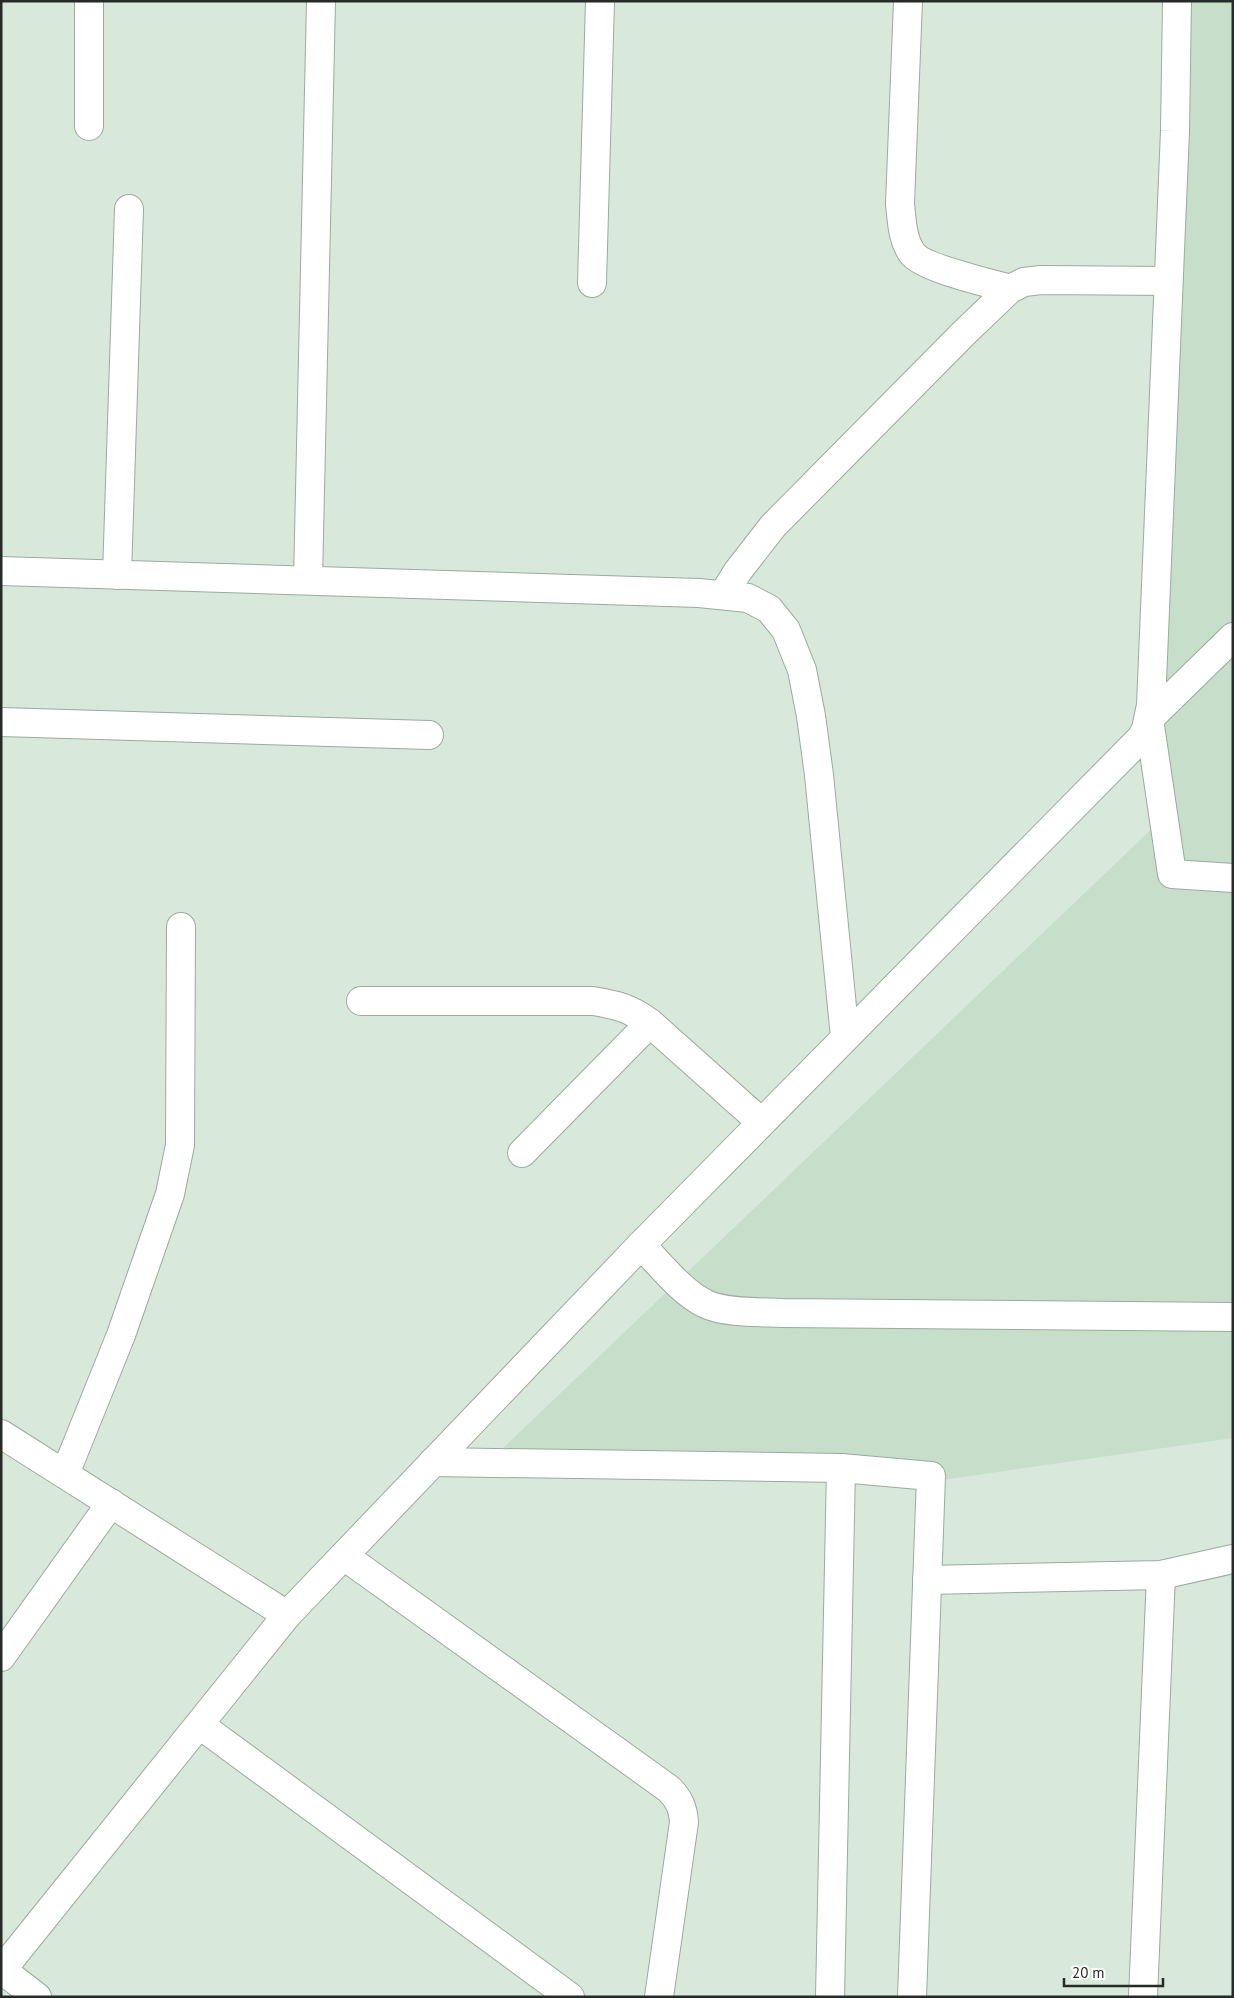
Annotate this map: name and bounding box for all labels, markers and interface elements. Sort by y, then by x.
scale bar [1064,1956,1163,1988]
text: 20 m [1072,1963,1105,1982]

